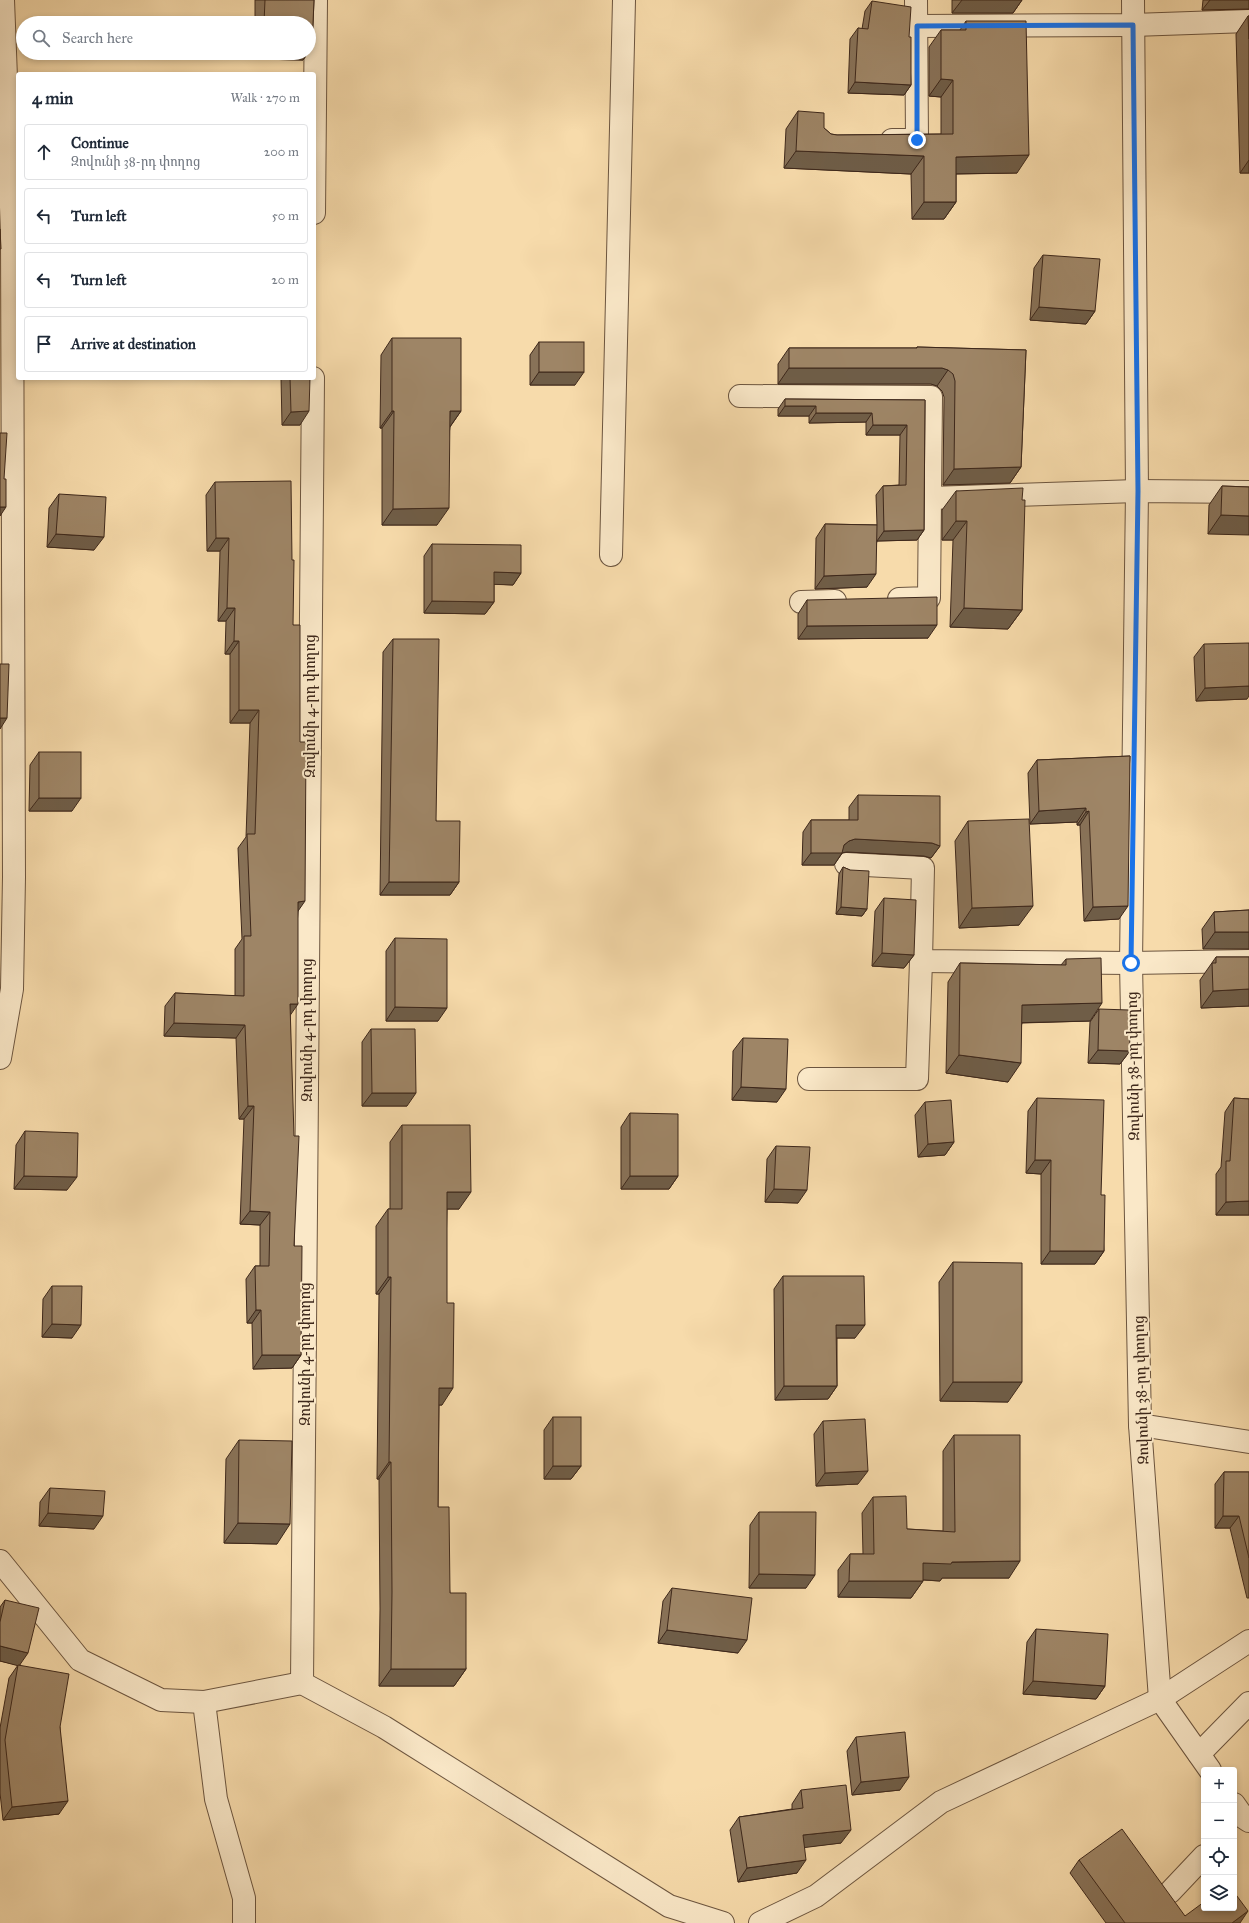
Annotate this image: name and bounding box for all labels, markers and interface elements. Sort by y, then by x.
search box [16,16,316,60]
icon: search [30,27,52,49]
text: Search here [62,29,133,47]
text: 4 min [32,88,73,109]
text: Walk · 270 m [231,90,300,106]
route end [908,131,926,149]
text: Continue [71,134,129,152]
icon: ahead [33,141,55,163]
text: 200 m [264,144,299,160]
text: Զովունի 38-րդ փողոց [71,154,200,170]
icon: left [33,205,55,227]
text: Turn left [71,207,127,225]
text: 50 m [272,208,299,224]
icon: left [33,269,55,291]
text: Turn left [71,271,127,289]
text: 20 m [271,272,299,288]
icon: arrive [33,333,55,355]
text: Arrive at destination [71,335,196,353]
street label: Զովունի 4-րդ փողոց [301,634,319,778]
route start [1122,954,1140,972]
street label: Զովունի 4-րդ փողոց [298,958,316,1102]
street label: Զովունի 38-րդ փողոց [1123,991,1143,1141]
street label: Զովունի 4-րդ փողոց [296,1282,314,1426]
street label: Զովունի 38-րդ փողոց [1129,1315,1153,1465]
map controls [1201,1767,1237,1911]
button: + [1201,1767,1237,1803]
button: − [1201,1803,1237,1839]
button: locate [1201,1839,1237,1875]
button: layers [1201,1875,1237,1911]

